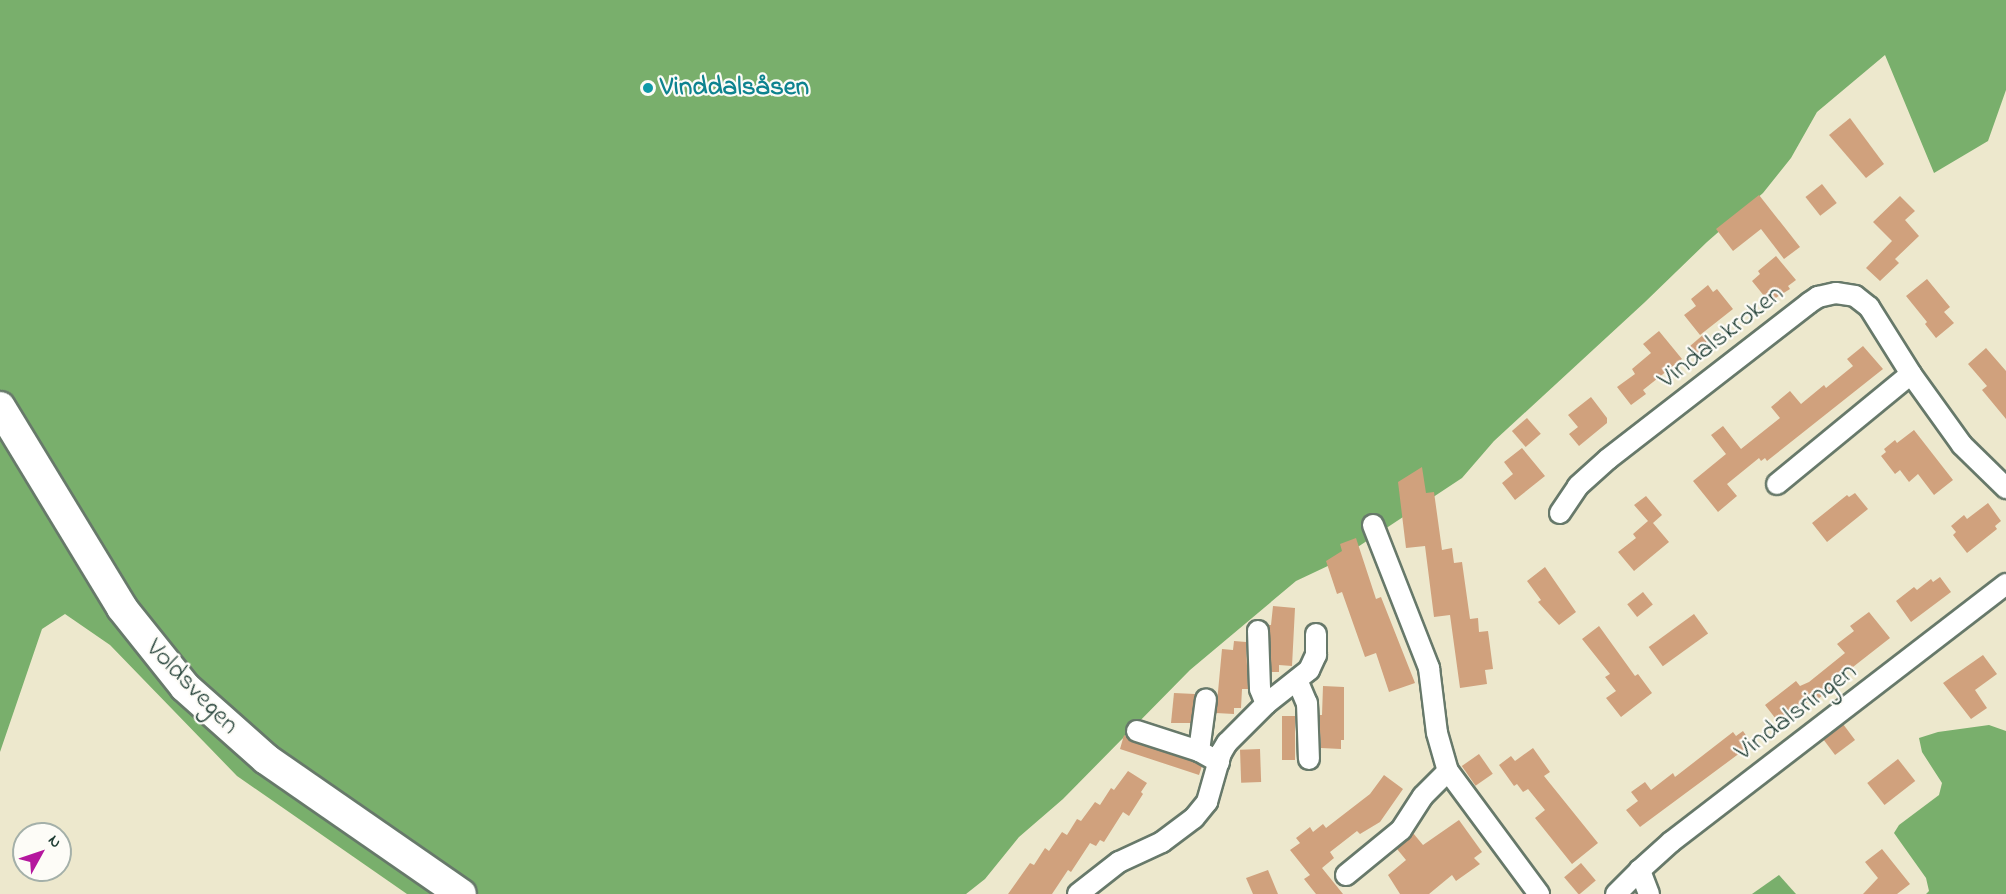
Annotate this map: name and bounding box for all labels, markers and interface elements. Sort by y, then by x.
place label: Vinddalsåsen [660,72,809,104]
marker: Vinddalsåsen [641,81,655,95]
street label: Vindalskroken [1652,278,1790,396]
street label: Voldsvegen [139,632,245,742]
street label: Vindalsringen [1729,656,1863,768]
north arrow [12,822,72,882]
text: N [42,830,67,854]

